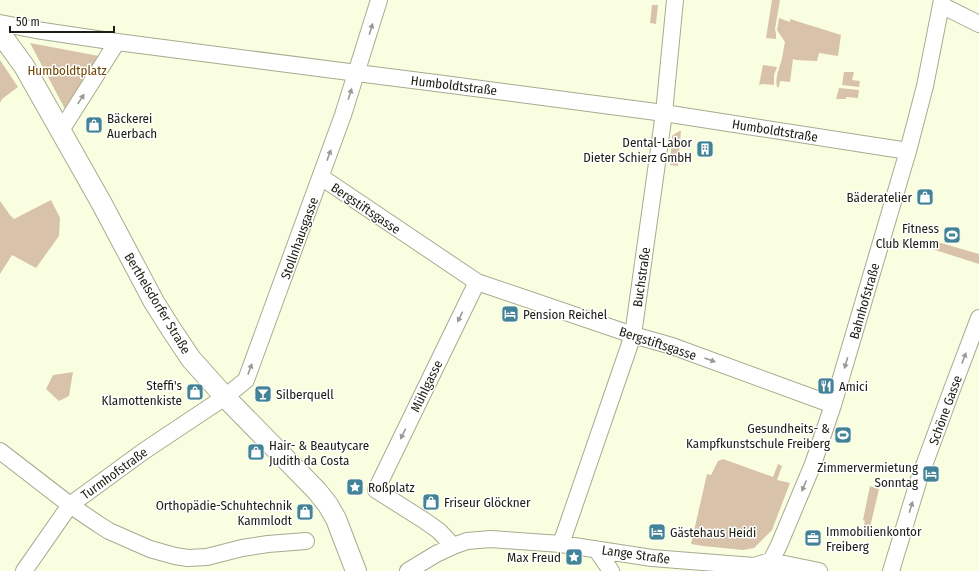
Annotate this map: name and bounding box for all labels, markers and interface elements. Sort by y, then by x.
scale bar [10,8,114,34]
text: 50 m [16,15,40,29]
one-way arrow [368,23,374,35]
park label: Humboldtplatz [27,63,107,78]
street label: Humboldtstraße [410,73,498,98]
one-way arrow [347,88,353,100]
one-way arrow [78,93,85,105]
place label: Bäckerei Auerbach [107,111,157,141]
shop icon: Bäckerei Auerbach [84,115,104,135]
street label: Humboldtstraße [731,116,819,145]
place label: Dental-Labor Dieter Schierz GmbH [583,135,692,165]
building icon: Dental-Labor Dieter Schierz GmbH [695,139,715,159]
one-way arrow [327,148,333,160]
street label: Bergstiftsgasse [328,180,403,237]
shop icon: Bäderatelier [915,187,935,207]
place label: Bäderatelier [846,190,912,205]
street label: Stollnhausgasse [278,195,321,281]
place label: Fitness Club Klemm [876,221,939,251]
sports icon: Fitness Club Klemm [942,225,962,245]
street label: Buchstraße [630,246,653,308]
street label: Berthelsdorfer Straße [121,250,194,357]
street label: Bahnhofstraße [846,261,883,341]
hotel icon: Pension Reichel [500,304,520,324]
place label: Pension Reichel [523,307,608,322]
one-way arrow [457,311,463,323]
street label: Bergstiftsgasse [617,324,698,363]
one-way arrow [961,352,967,364]
one-way arrow [843,357,849,369]
street label: Mühlgasse [407,358,445,415]
one-way arrow [704,358,716,364]
one-way arrow [248,362,254,374]
street label: Schöne Gasse [926,373,965,447]
restaurant icon: Amici [816,376,836,396]
place label: Steffi's Klamottenkiste [102,378,182,408]
place label: Amici [839,379,868,394]
shop icon: Steffi's Klamottenkiste [185,382,205,402]
bar icon: Silberquell [253,384,273,404]
place label: Silberquell [276,387,334,402]
place label: Gesundheits- & Kampfkunstschule Freiberg [686,421,831,451]
sports icon: Gesundheits- & Kampfkunstschule Freiberg [833,425,853,445]
one-way arrow [400,429,406,440]
place label: Hair- & Beautycare Judith da Costa [269,438,369,468]
shop icon: Hair- & Beautycare Judith da Costa [246,442,266,462]
street label: Turmhofstraße [78,444,150,502]
place label: Zimmervermietung Sonntag [817,460,919,490]
hotel icon: Zimmervermietung Sonntag [921,464,941,484]
place icon: Roßplatz [345,477,365,497]
place label: Roßplatz [368,480,415,495]
one-way arrow [800,480,806,492]
shop icon: Friseur Glöckner [421,492,441,512]
place label: Friseur Glöckner [444,495,531,510]
place label: Orthopädie-Schuhtechnik Kammlodt [156,498,293,528]
one-way arrow [908,501,914,513]
shop icon: Orthopädie-Schuhtechnik Kammlodt [295,502,315,522]
hotel icon: Gästehaus Heidi [647,522,667,542]
place label: Immobilienkontor Freiberg [826,524,922,554]
place label: Gästehaus Heidi [670,525,756,540]
office icon: Immobilienkontor Freiberg [803,528,823,548]
street label: Lange Straße [601,542,671,567]
place icon: Max Freud [564,547,584,567]
place label: Max Freud [507,550,561,565]

